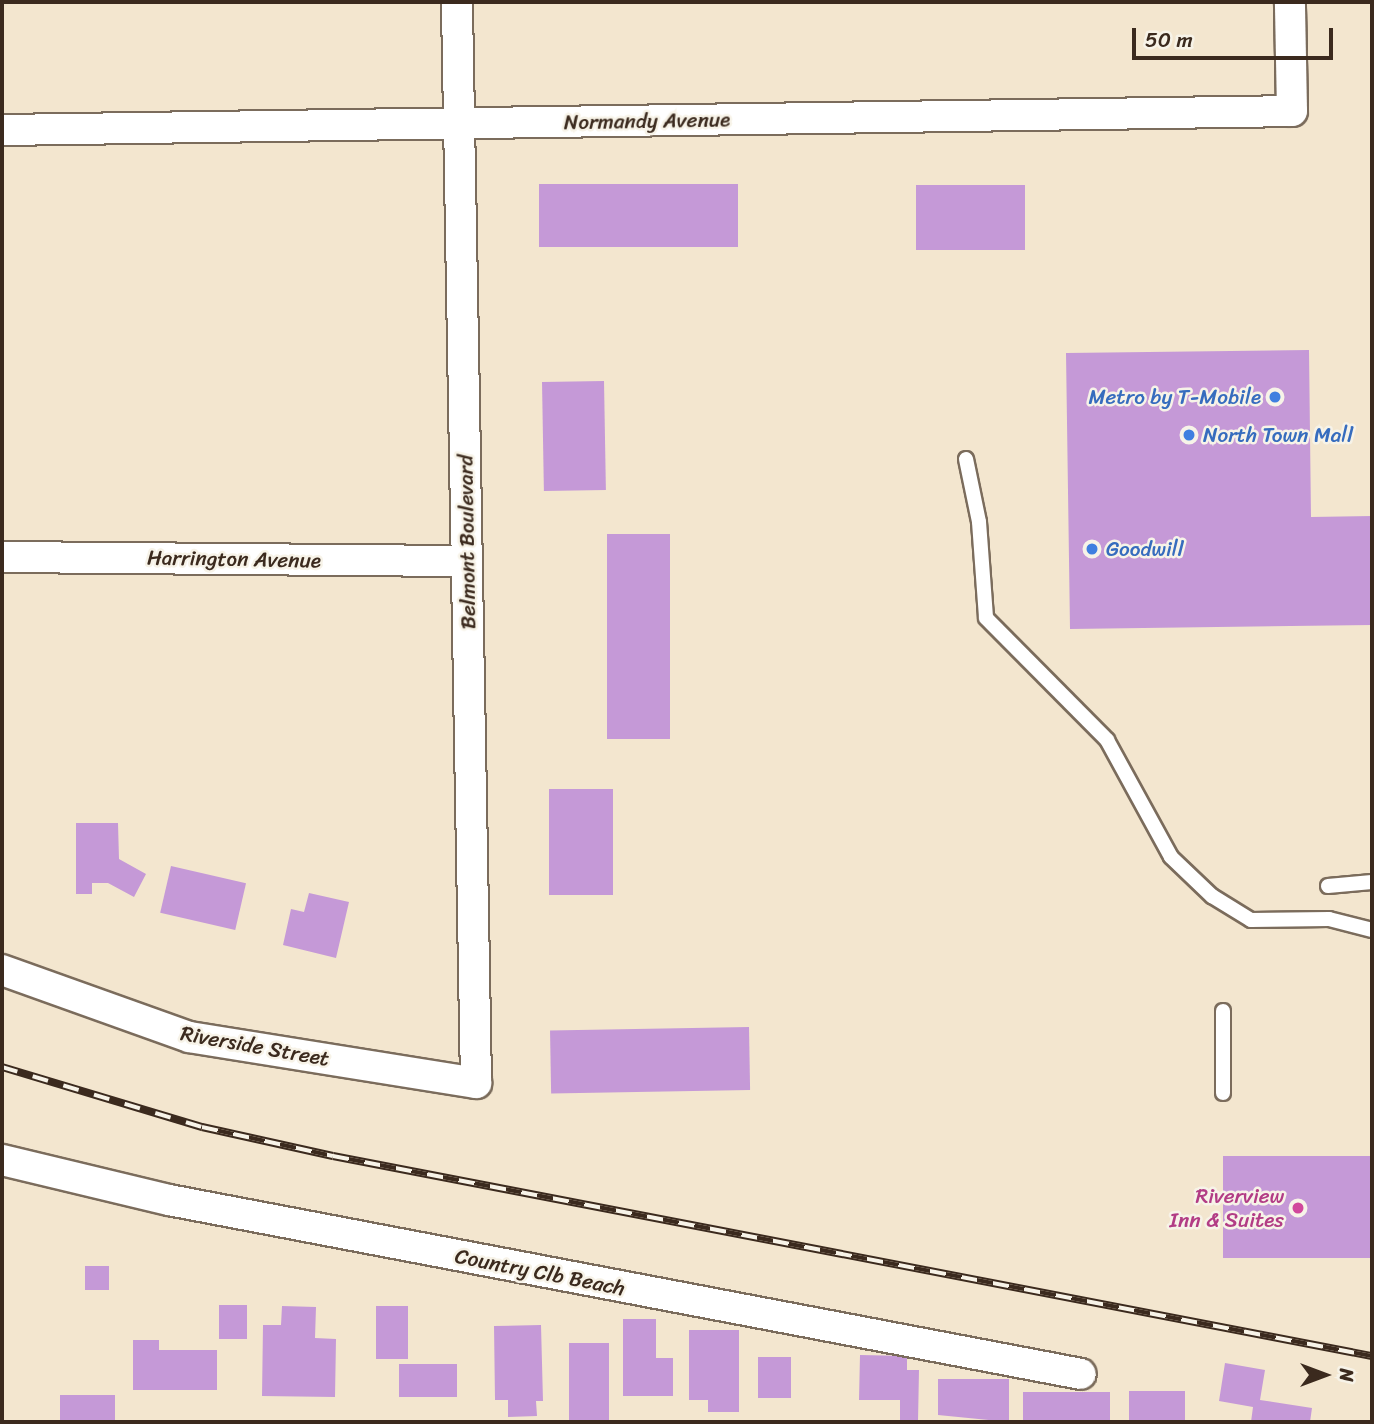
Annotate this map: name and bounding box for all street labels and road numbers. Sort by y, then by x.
street label: Normandy Avenue [564,107,730,135]
street label: Belmont Boulevard [453,455,481,629]
street label: Harrington Avenue [147,545,321,573]
street label: Riverside Street [179,1021,331,1071]
street label: Country Clb Beach [453,1243,627,1301]

